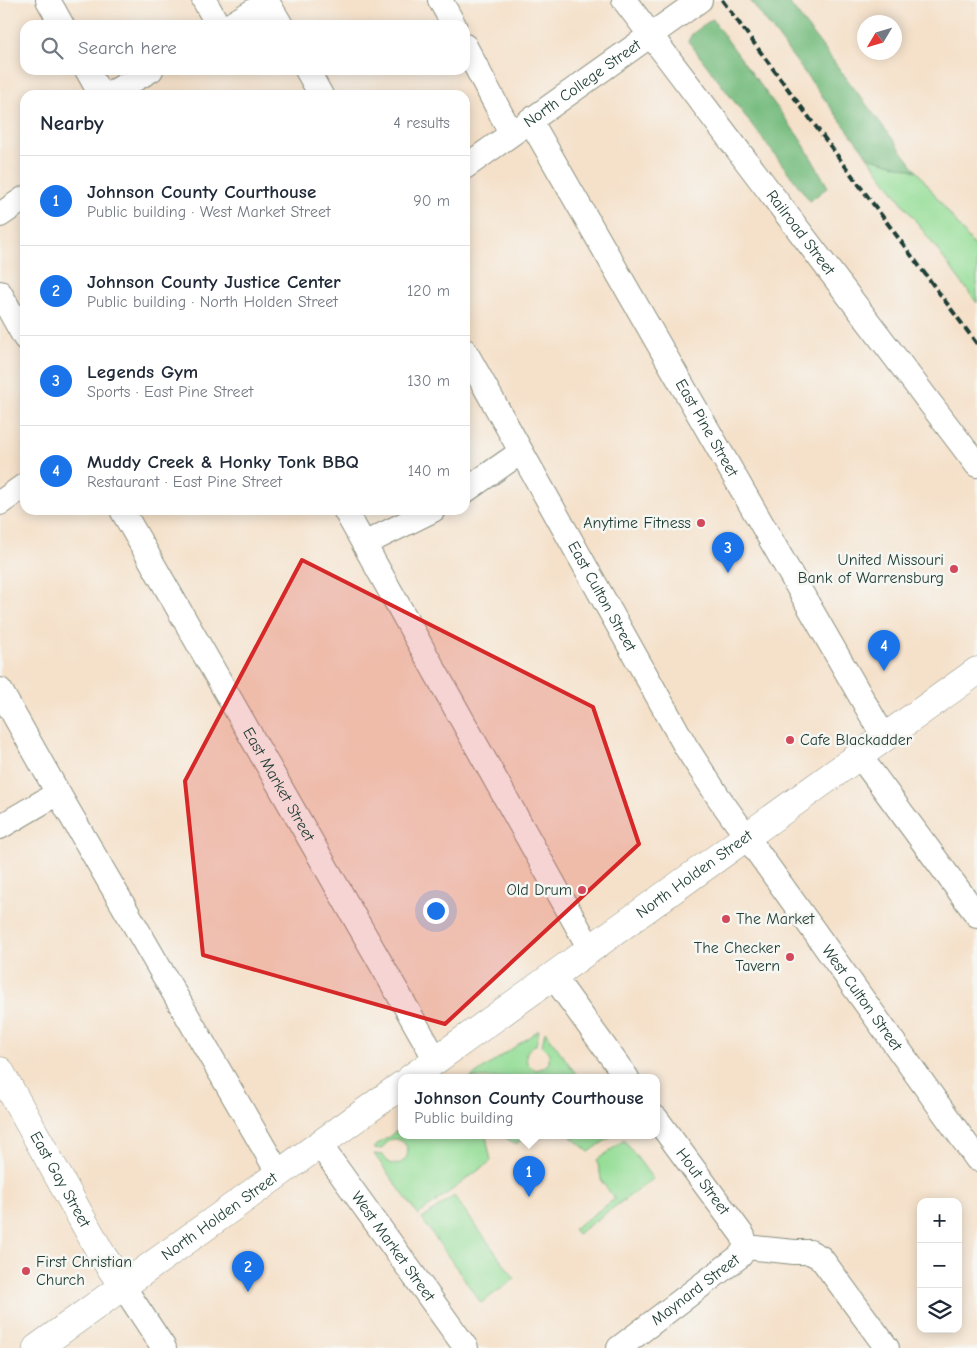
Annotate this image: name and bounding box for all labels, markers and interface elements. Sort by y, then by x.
north arrow [857,15,902,60]
search box [20,20,470,75]
icon: search [38,34,66,62]
street label: North College Street [520,36,645,131]
text: Search here [78,37,177,59]
text: Nearby [40,111,104,135]
text: 4 results [393,114,450,132]
text: Johnson County Courthouse [87,181,316,203]
street label: Railroad Street [763,187,839,279]
text: 1 [53,192,59,210]
text: 90 m [413,192,450,210]
text: Public building · West Market Street [87,203,331,221]
text: Johnson County Justice Center [87,271,341,293]
text: 2 [52,282,60,300]
text: 120 m [407,282,450,300]
text: Public building · North Holden Street [87,293,338,311]
text: Legends Gym [87,361,198,383]
text: 3 [52,372,60,390]
text: 130 m [407,372,450,390]
street label: East Pine Street [672,376,742,480]
text: Sports · East Pine Street [87,383,253,401]
text: Muddy Creek & Honky Tonk BBQ [87,451,359,473]
text: 4 [52,462,60,480]
text: 140 m [408,462,450,480]
text: Restaurant · East Pine Street [87,473,282,491]
place label: Anytime Fitness [583,514,691,532]
marker: Anytime Fitness [695,517,707,529]
pin: 3 [712,532,744,573]
street label: East Culton Street [564,538,640,655]
place label: United Missouri Bank of Warrensburg [798,551,944,587]
marker: United Missouri Bank of Warrensburg [948,563,960,575]
pin: 4 [868,630,900,671]
street label: East Market Street [239,724,318,845]
place label: Cafe Blackadder [800,731,913,749]
marker: Cafe Blackadder [784,734,796,746]
street label: North Holden Street [633,826,756,922]
place label: Old Drum [507,881,572,899]
marker: Old Drum [576,884,588,896]
your location [423,898,449,924]
place label: The Market [736,910,815,928]
marker: The Market [720,913,732,925]
place label: The Checker Tavern [694,939,781,975]
street label: West Culton Street [818,942,906,1055]
marker: The Checker Tavern [784,951,796,963]
popup [398,1074,660,1139]
text: Johnson County Courthouse [414,1087,644,1109]
text: Public building [414,1109,514,1127]
street label: East Gay Street [26,1128,94,1231]
street label: Hout Street [672,1145,734,1219]
pin: 1 [513,1156,545,1197]
street label: North Holden Street [158,1168,281,1264]
street label: West Market Street [347,1188,439,1305]
map controls [917,1198,962,1333]
button: + [917,1198,962,1243]
button: − [917,1243,962,1288]
street label: Maynard Street [648,1250,743,1329]
pin: 2 [232,1251,264,1292]
place label: First Christian Church [36,1253,132,1289]
marker: First Christian Church [20,1265,32,1277]
button: layers [917,1288,962,1333]

